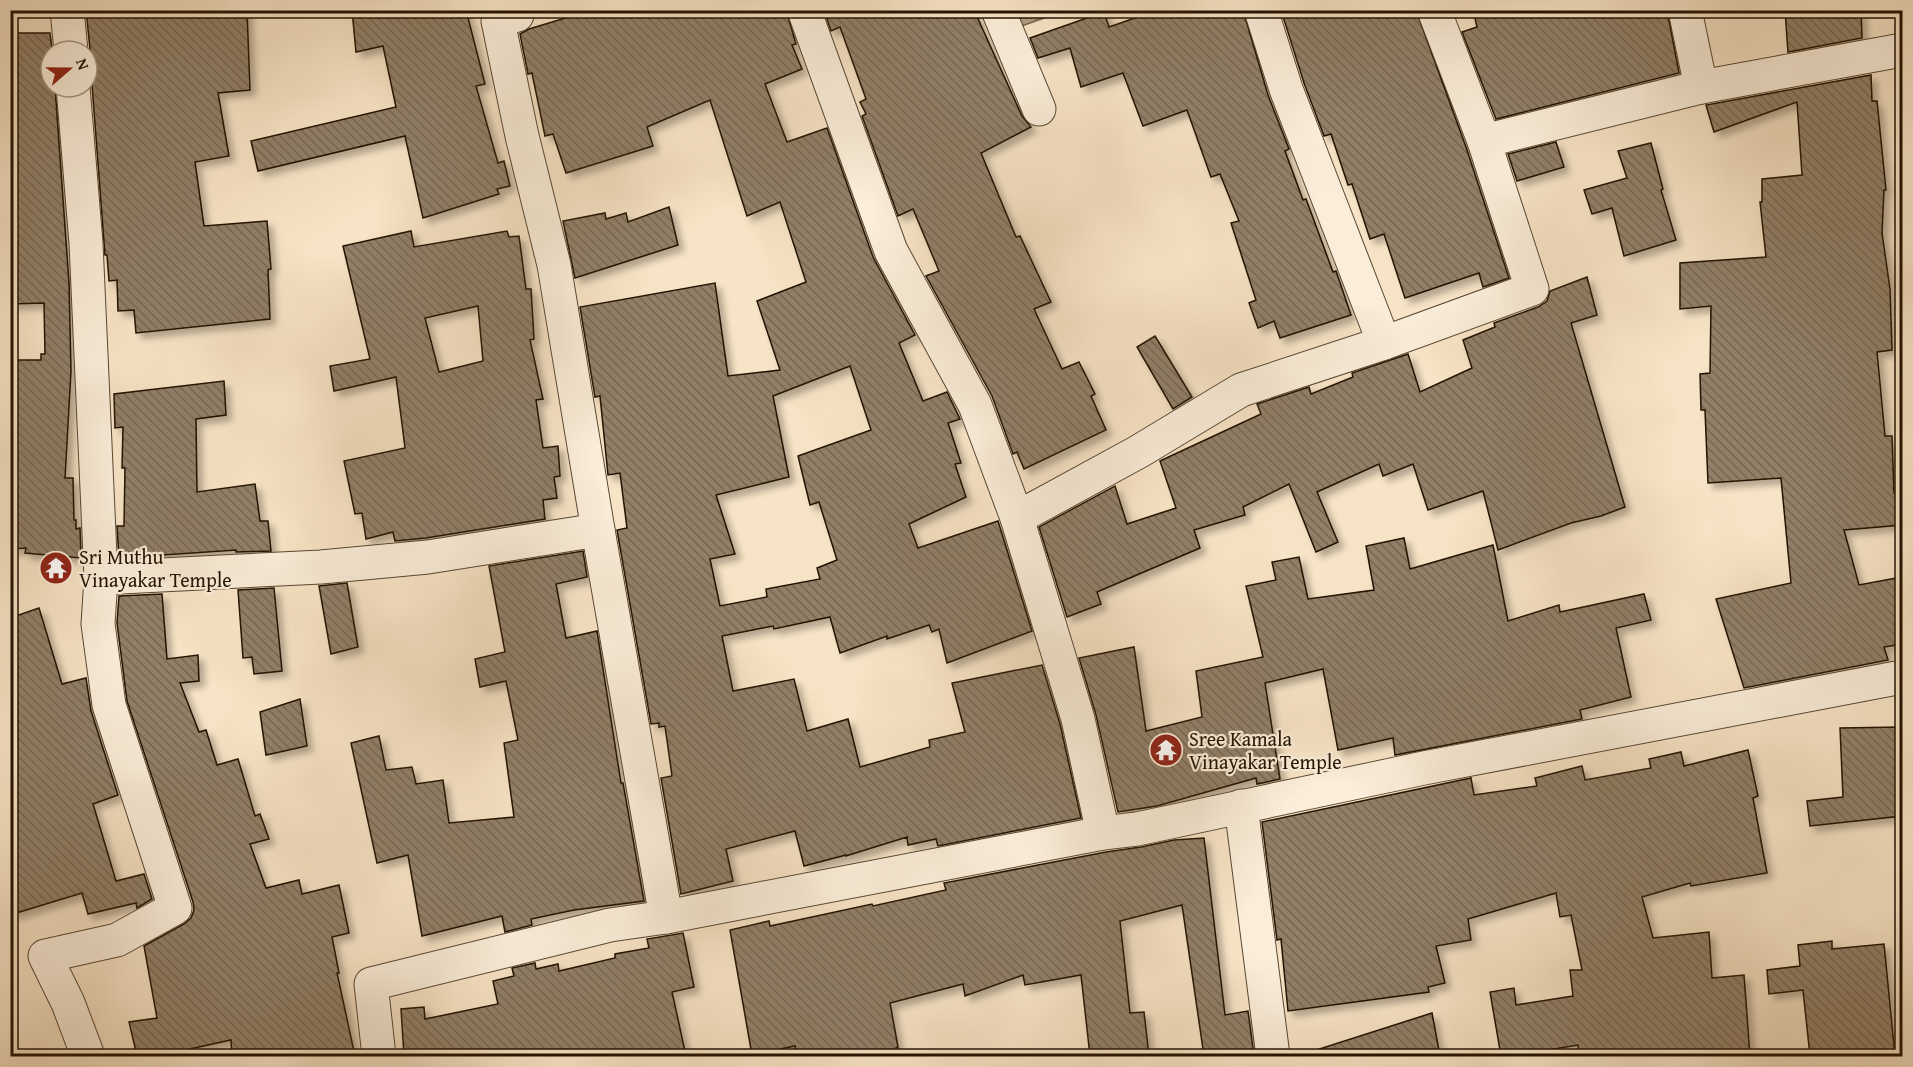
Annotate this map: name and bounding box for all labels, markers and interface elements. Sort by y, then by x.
north arrow [39,39,99,99]
text: N [70,55,96,73]
place label: Sri Muthu Vinayakar Temple [79,542,232,594]
temple icon: Sri Muthu Vinayakar Temple [38,550,74,586]
place label: Sree Kamala Vinayakar Temple [1189,724,1342,776]
temple icon: Sree Kamala Vinayakar Temple [1148,732,1184,768]

